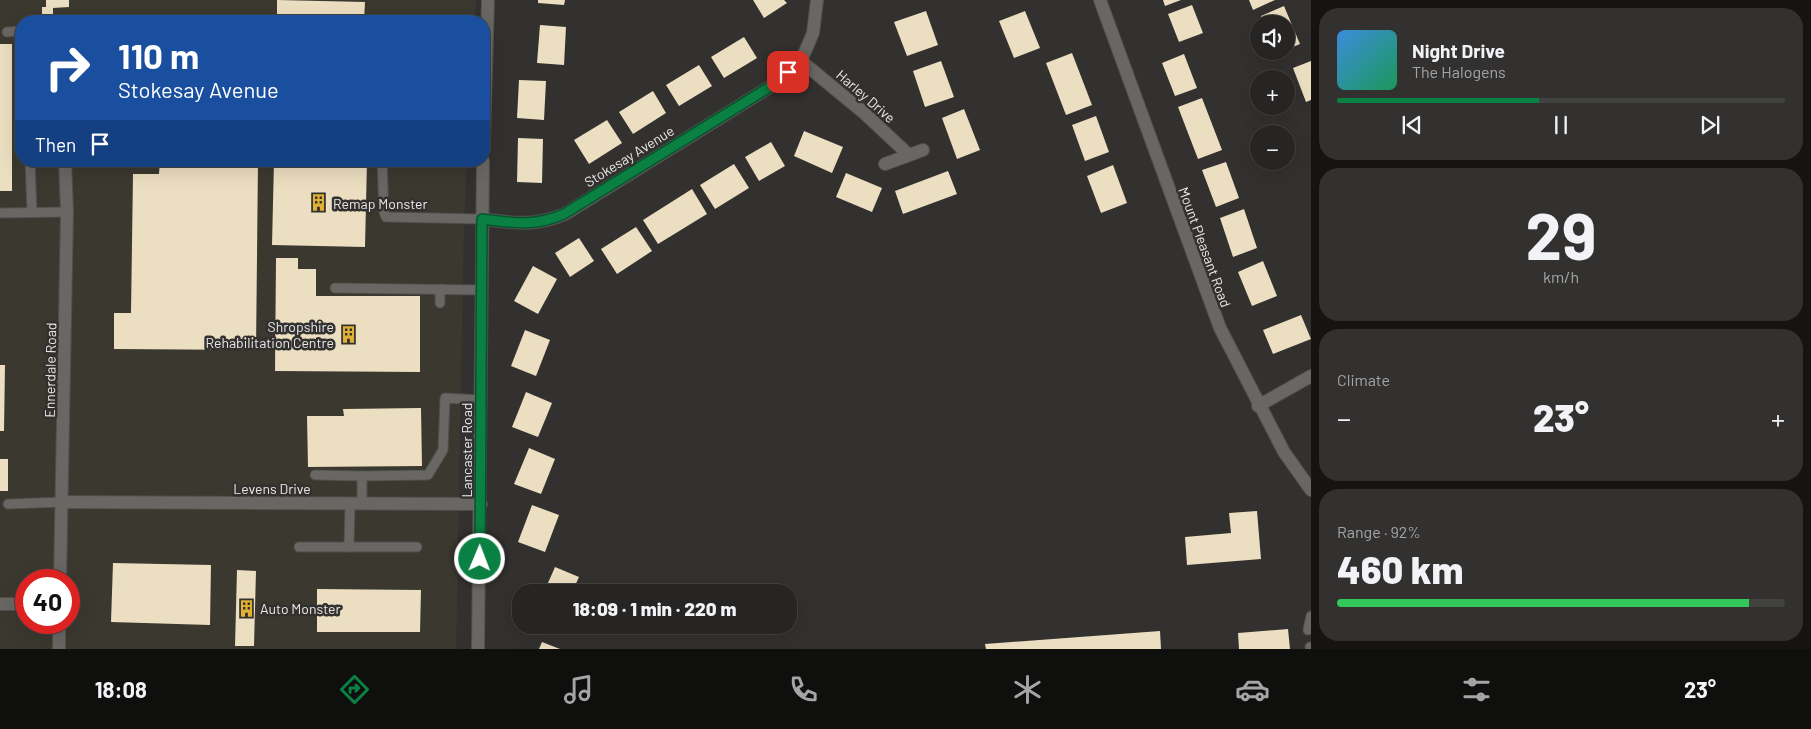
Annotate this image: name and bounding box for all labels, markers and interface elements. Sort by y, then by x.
map controls [1250,15,1295,170]
button: sound [1250,15,1295,60]
text: 110 m [118,34,199,76]
icon: right [35,35,100,100]
text: Night Drive [1412,39,1505,62]
pin [767,51,809,93]
icon: arrive [774,58,802,86]
text: The Halogens [1412,62,1506,81]
street label: Harley Drive [833,66,899,126]
button: + [1250,70,1295,115]
text: Stokesay Avenue [118,76,279,102]
icon: previous [1398,111,1426,139]
icon: pause [1547,111,1575,139]
icon: next [1696,111,1724,139]
street label: Stokesay Avenue [581,122,677,190]
button: − [1250,125,1295,170]
icon: arrive [86,130,114,158]
text: Then [35,133,76,156]
street label: Mount Pleasant Road [1175,184,1235,310]
building icon: Remap Monster [309,193,329,213]
place label: Remap Monster [333,195,428,212]
text: 29 [1526,195,1596,273]
text: km/h [1543,267,1579,286]
place label: Shropshire Rehabilitation Centre [205,318,334,351]
street label: Ennerdale Road [41,322,59,418]
building icon: Shropshire Rehabilitation Centre [338,324,358,344]
text: Climate [1337,370,1390,389]
text: 23° [1533,394,1589,440]
text: − [1337,401,1351,435]
text: + [1771,401,1785,435]
street label: Lancaster Road [458,403,475,497]
street label: Levens Drive [233,480,311,497]
text: Range · 92% [1337,522,1421,541]
position arrow [453,532,505,584]
text: 460 km [1337,546,1463,592]
speed limit sign: 40 [15,569,80,634]
text: 18:09 · 1 min · 220 m [573,597,736,620]
building icon: Auto Monster [236,598,256,618]
place label: Auto Monster [260,600,341,617]
icon: directions [337,672,372,707]
icon: music [561,672,596,707]
icon: phone [786,672,821,707]
icon: climate [1010,672,1045,707]
icon: car [1235,672,1270,707]
icon: filters [1459,672,1494,707]
text: 18:08 [95,676,147,702]
text: 23° [1684,676,1716,702]

